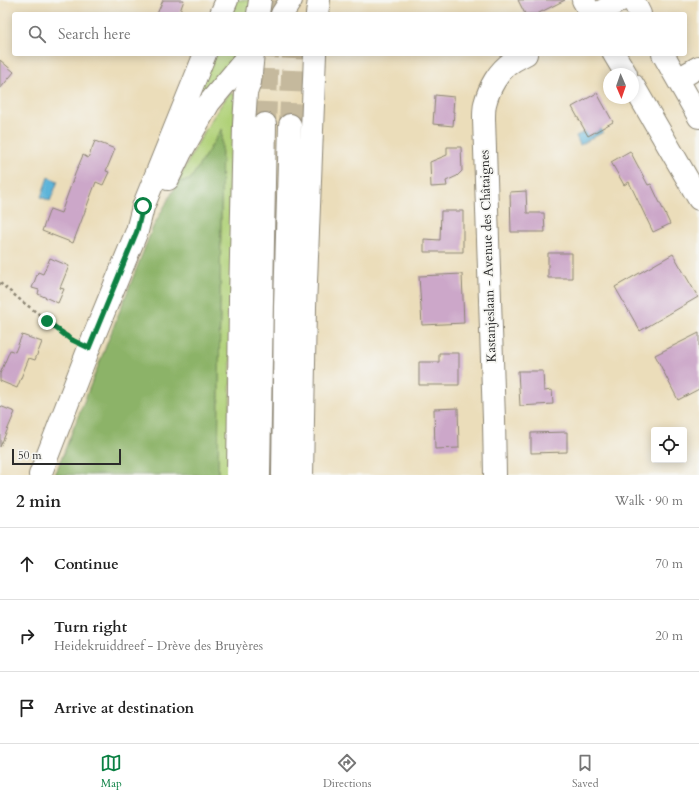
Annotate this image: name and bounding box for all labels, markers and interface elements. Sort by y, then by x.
search box [12,12,687,56]
icon: search [26,23,48,45]
text: Search here [58,24,131,44]
north arrow [603,68,639,104]
street label: Kastanjeslaan - Avenue des Châtaignes [475,149,501,363]
route start [134,197,152,215]
route end [38,312,56,330]
map controls [651,427,687,463]
button: locate [651,427,687,463]
scale bar [12,447,121,466]
text: 50 m [18,448,42,463]
text: 2 min [16,490,61,513]
text: Walk · 90 m [615,492,683,510]
icon: ahead [16,553,38,575]
text: Continue [54,554,119,574]
text: 70 m [655,555,683,573]
text: Turn right [54,617,127,637]
icon: right [16,625,38,647]
text: 20 m [655,627,683,645]
text: Heidekruiddreef - Drève des Bruyères [54,637,263,655]
icon: arrive [16,697,38,719]
text: Arrive at destination [54,698,194,718]
tab: Map [100,752,122,791]
tab: Directions [323,752,371,791]
tab: Saved [572,752,599,791]

